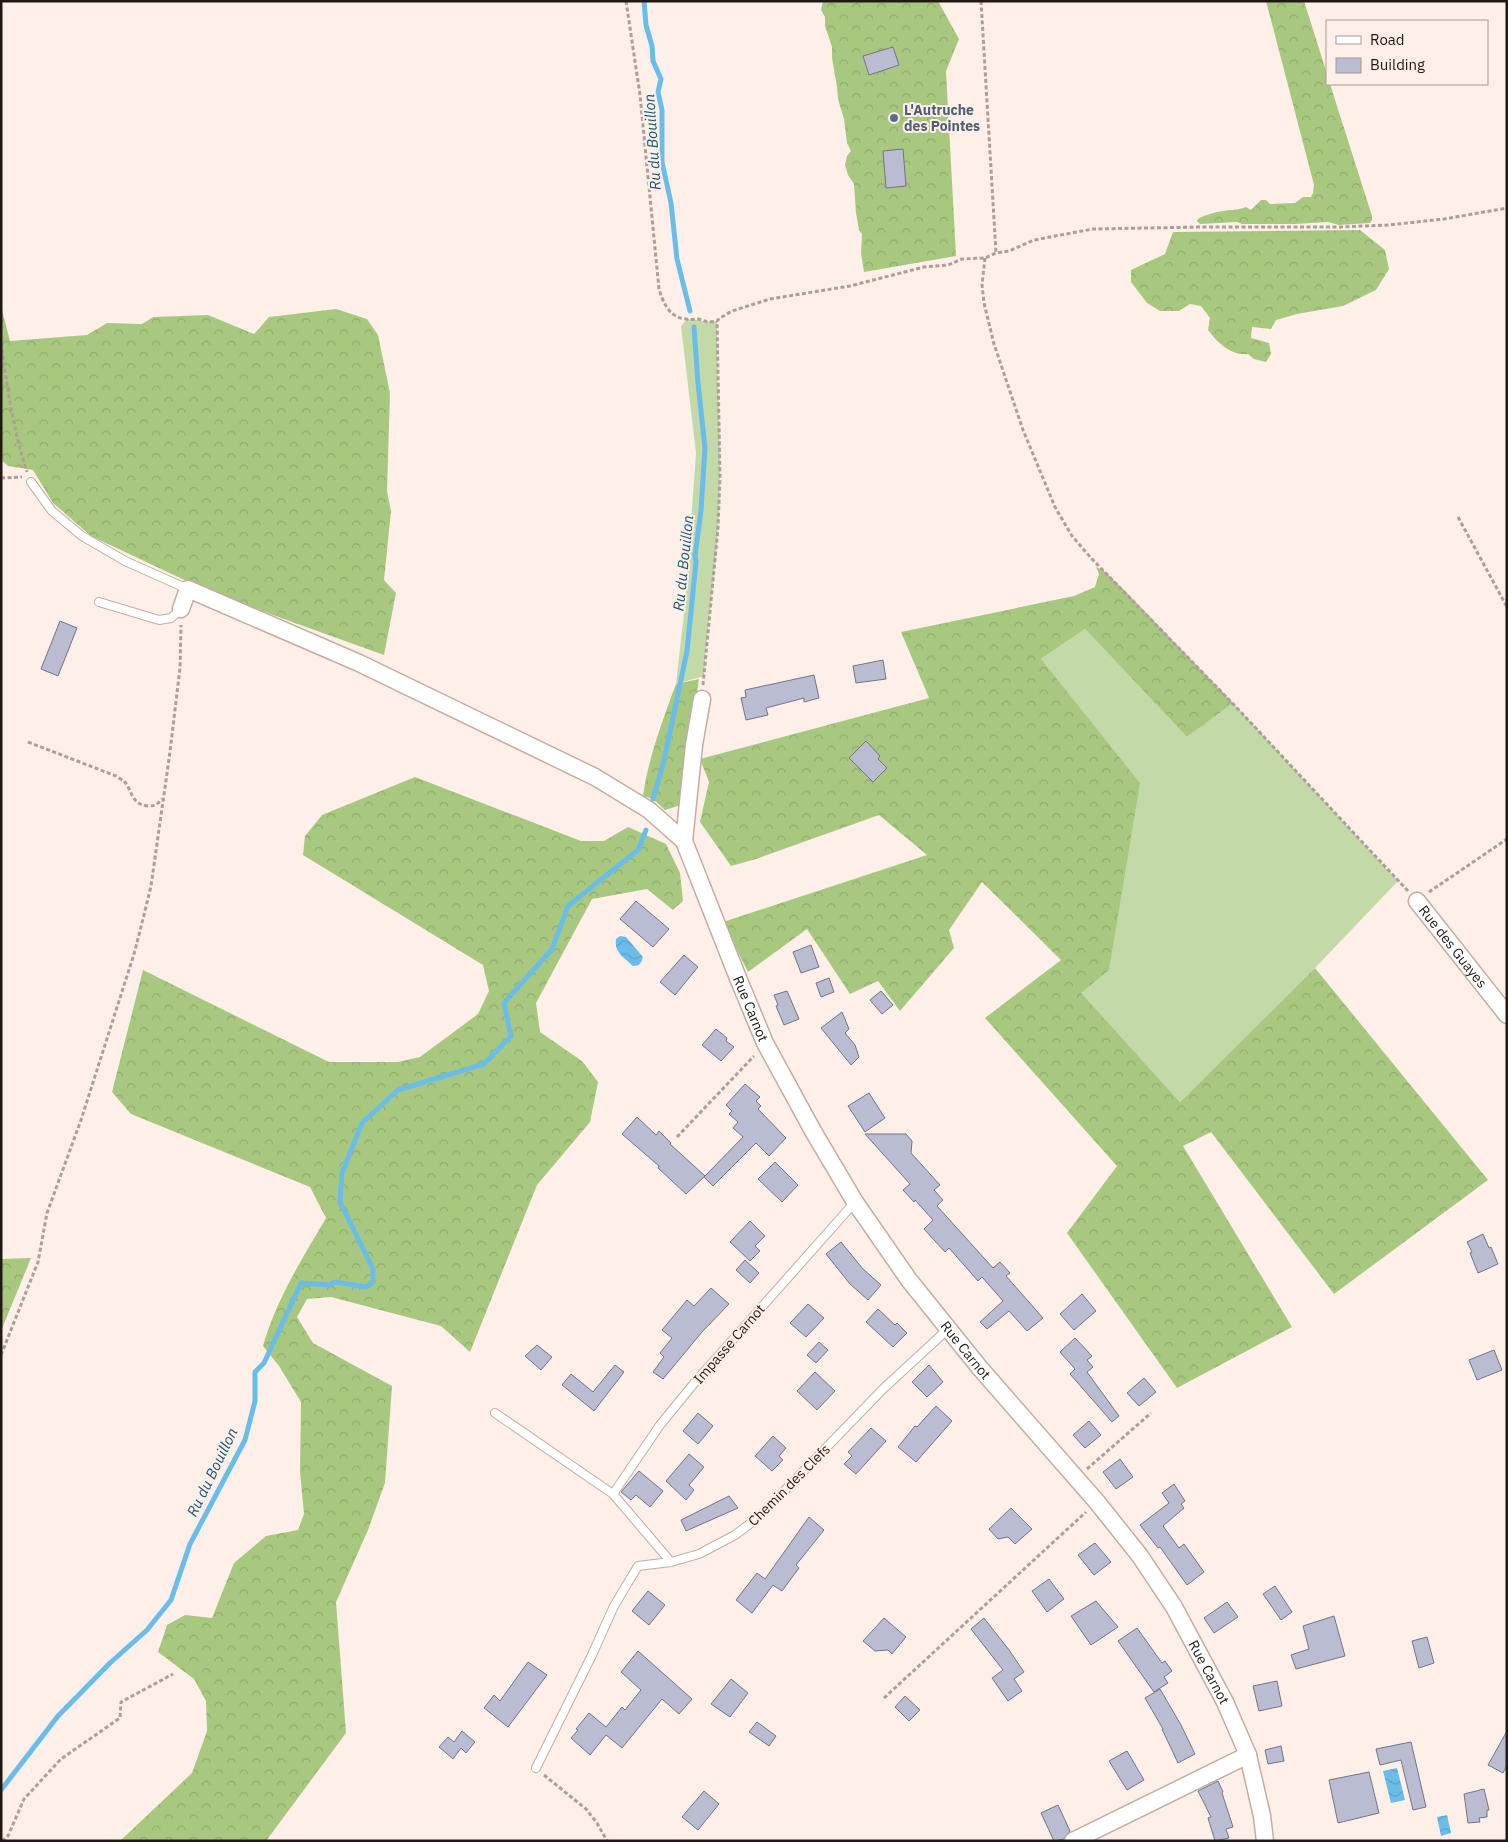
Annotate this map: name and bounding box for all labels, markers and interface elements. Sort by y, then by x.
legend [1326,20,1488,85]
text: Road [1370,30,1405,49]
text: Building [1370,55,1425,74]
water label: Ru du Bouillon [639,93,665,191]
place label: L'Autruche des Pointes [904,101,980,135]
marker: L'Autruche des Pointes [888,112,900,124]
water label: Ru du Bouillon [669,514,697,612]
street label: Rue des Guayes [1415,902,1491,992]
street label: Rue Carnot [729,973,772,1044]
street label: Impasse Carnot [689,1300,769,1388]
street label: Rue Carnot [937,1317,995,1383]
water label: Ru du Bouillon [182,1425,242,1519]
street label: Chemin des Clefs [744,1440,834,1530]
street label: Rue Carnot [1184,1637,1233,1707]

